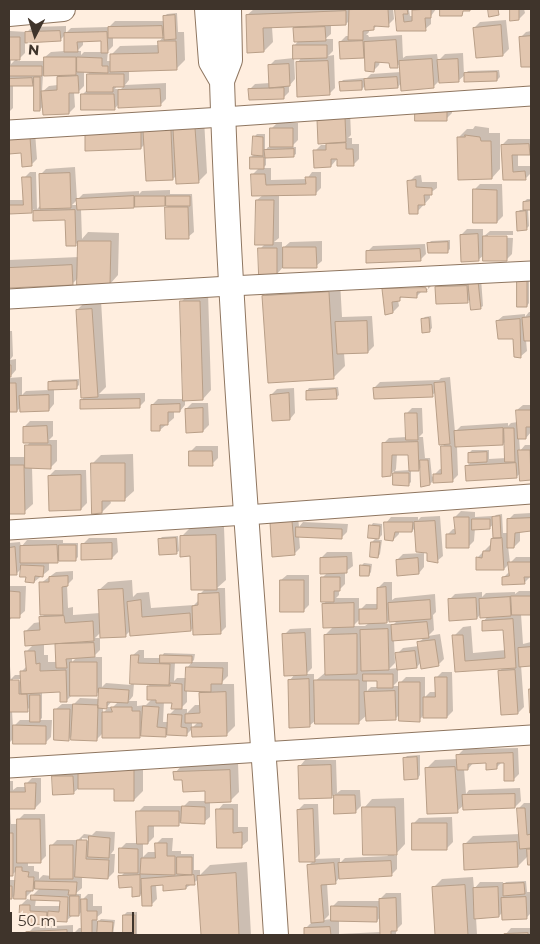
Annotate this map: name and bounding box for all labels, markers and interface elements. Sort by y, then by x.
north arrow [10,10,60,60]
text: N [27,40,40,59]
scale bar [12,902,136,934]
text: 50 m [18,911,56,930]

